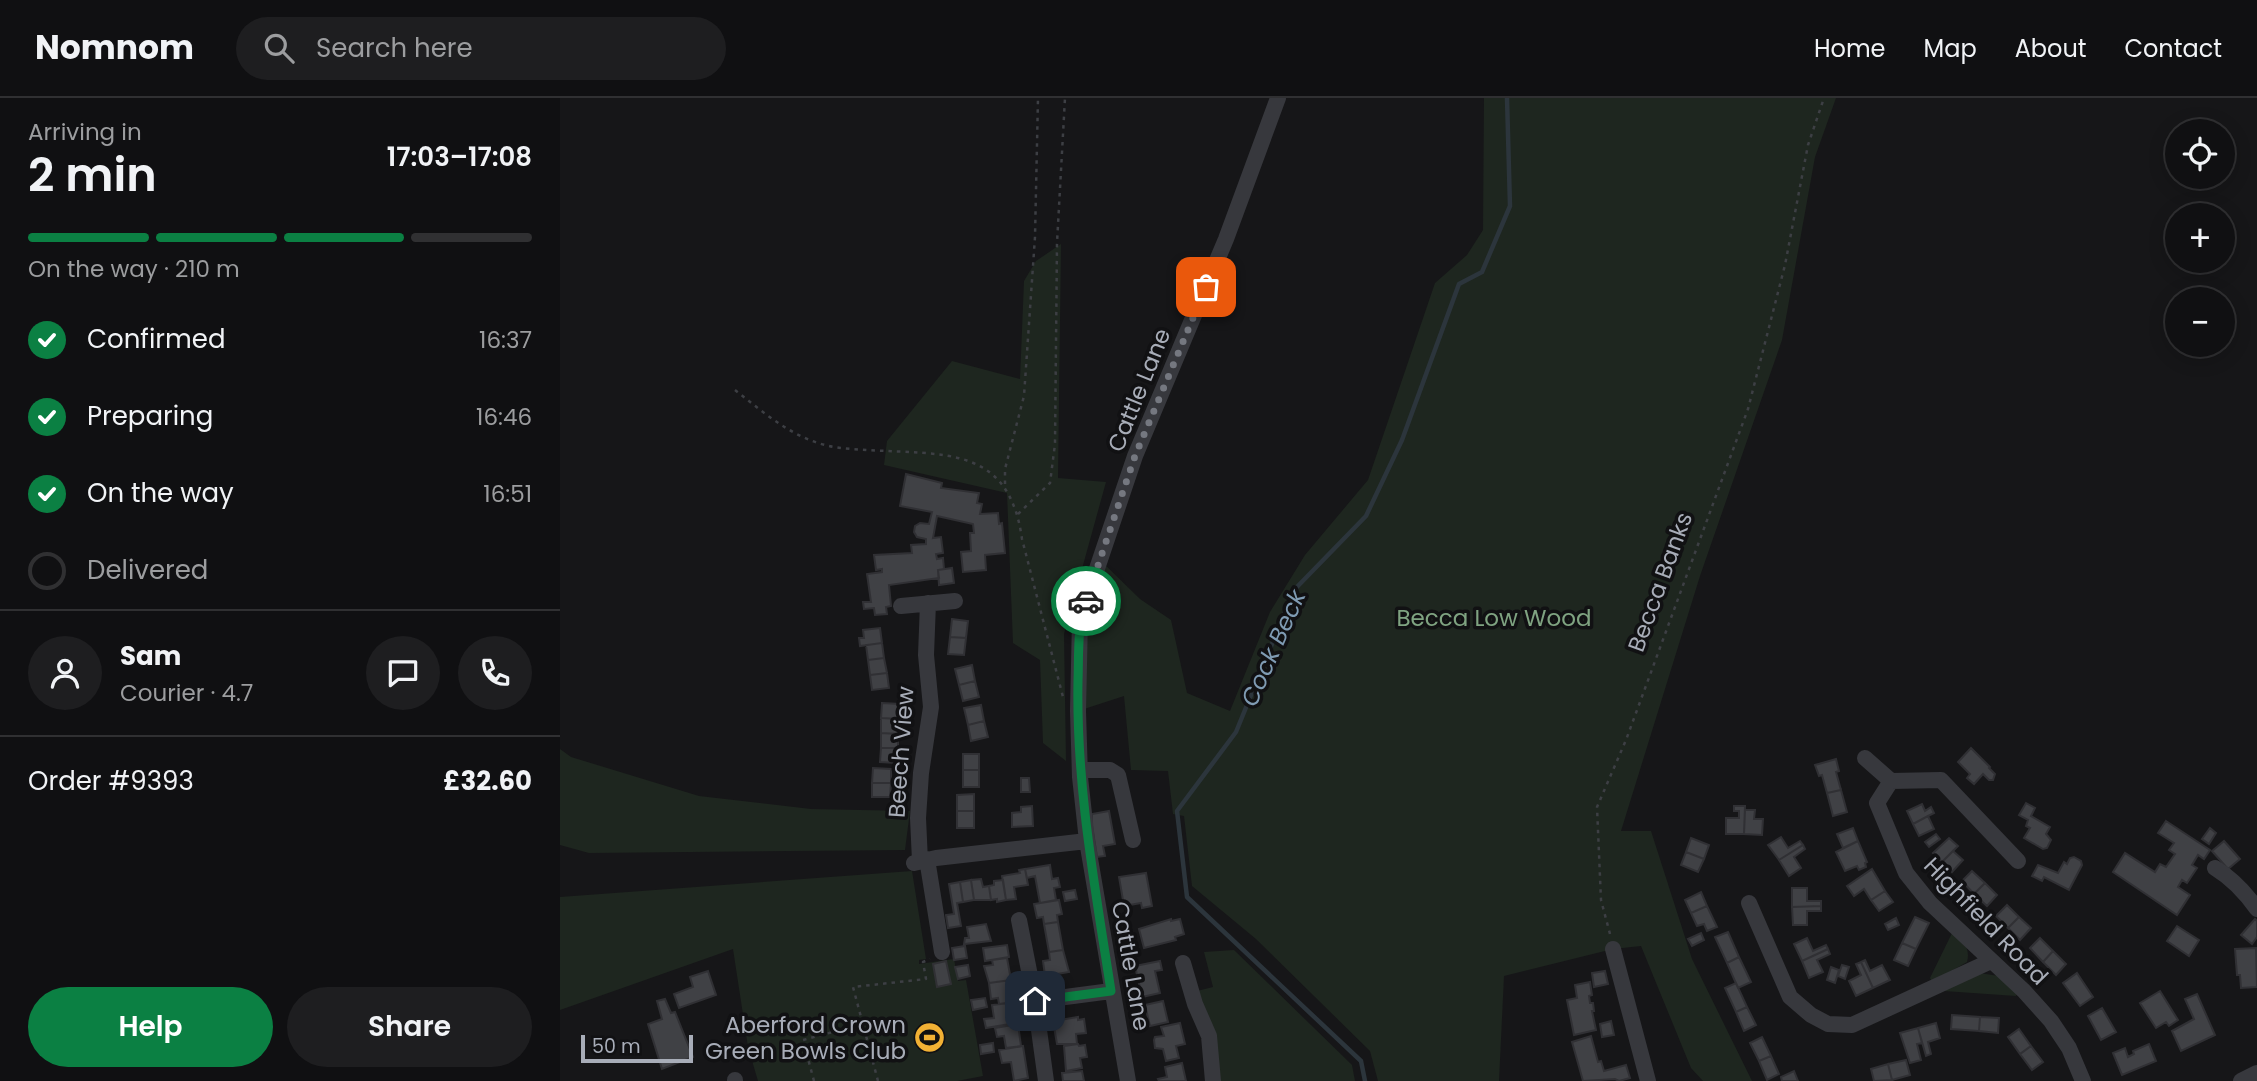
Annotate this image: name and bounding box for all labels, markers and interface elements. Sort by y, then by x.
search box [236,17,726,80]
text: Nomnom [35,24,194,71]
icon: search [260,29,298,67]
text: Search here [316,30,473,66]
text: Home [1814,32,1886,65]
text: Map [1924,32,1977,65]
text: About [2015,32,2086,65]
text: Contact [2124,32,2222,65]
text: Arriving in [28,116,142,148]
map controls [2165,119,2235,357]
button: locate [2165,119,2235,189]
text: 17:03–17:08 [387,139,532,175]
text: 2 min [28,143,157,207]
button: + [2165,203,2235,273]
text: On the way · 210 m [28,253,240,285]
pin [1176,257,1236,317]
icon: bag [1187,268,1225,306]
button: − [2165,287,2235,357]
icon: check [28,321,66,359]
text: Confirmed [87,321,225,357]
street label: Cattle Lane [1100,323,1178,457]
text: 16:37 [479,324,532,356]
icon: check [28,398,66,436]
text: Preparing [87,398,213,434]
text: 16:46 [476,401,532,433]
icon: check [28,475,66,513]
text: On the way [87,475,234,511]
text: 16:51 [483,478,532,510]
street label: Becca Banks [1620,508,1700,656]
text: Delivered [87,552,208,588]
courier [1051,566,1121,636]
icon: car [1067,582,1105,620]
water label: Cock Beck [1233,583,1314,712]
park label: Becca Low Wood [1396,602,1592,634]
button: person [28,636,102,710]
button: chat [366,636,440,710]
button: phone [458,636,532,710]
text: Sam [120,638,181,674]
text: Courier · 4.7 [120,677,253,709]
street label: Beech View [880,685,922,819]
text: Order #9393 [28,763,194,799]
text: £32.60 [443,763,532,799]
street label: Highfield Road [1917,850,2055,992]
street label: Cattle Lane [1104,899,1158,1033]
pin [1005,971,1065,1031]
icon: home [1016,982,1054,1020]
button: Help [28,987,273,1067]
button: Share [287,987,532,1067]
place label: Aberford Crown Green Bowls Club [705,1009,906,1067]
sports icon: Aberford Crown Green Bowls Club [912,1021,946,1055]
scale bar [581,1032,693,1064]
text: 50 m [592,1033,641,1060]

